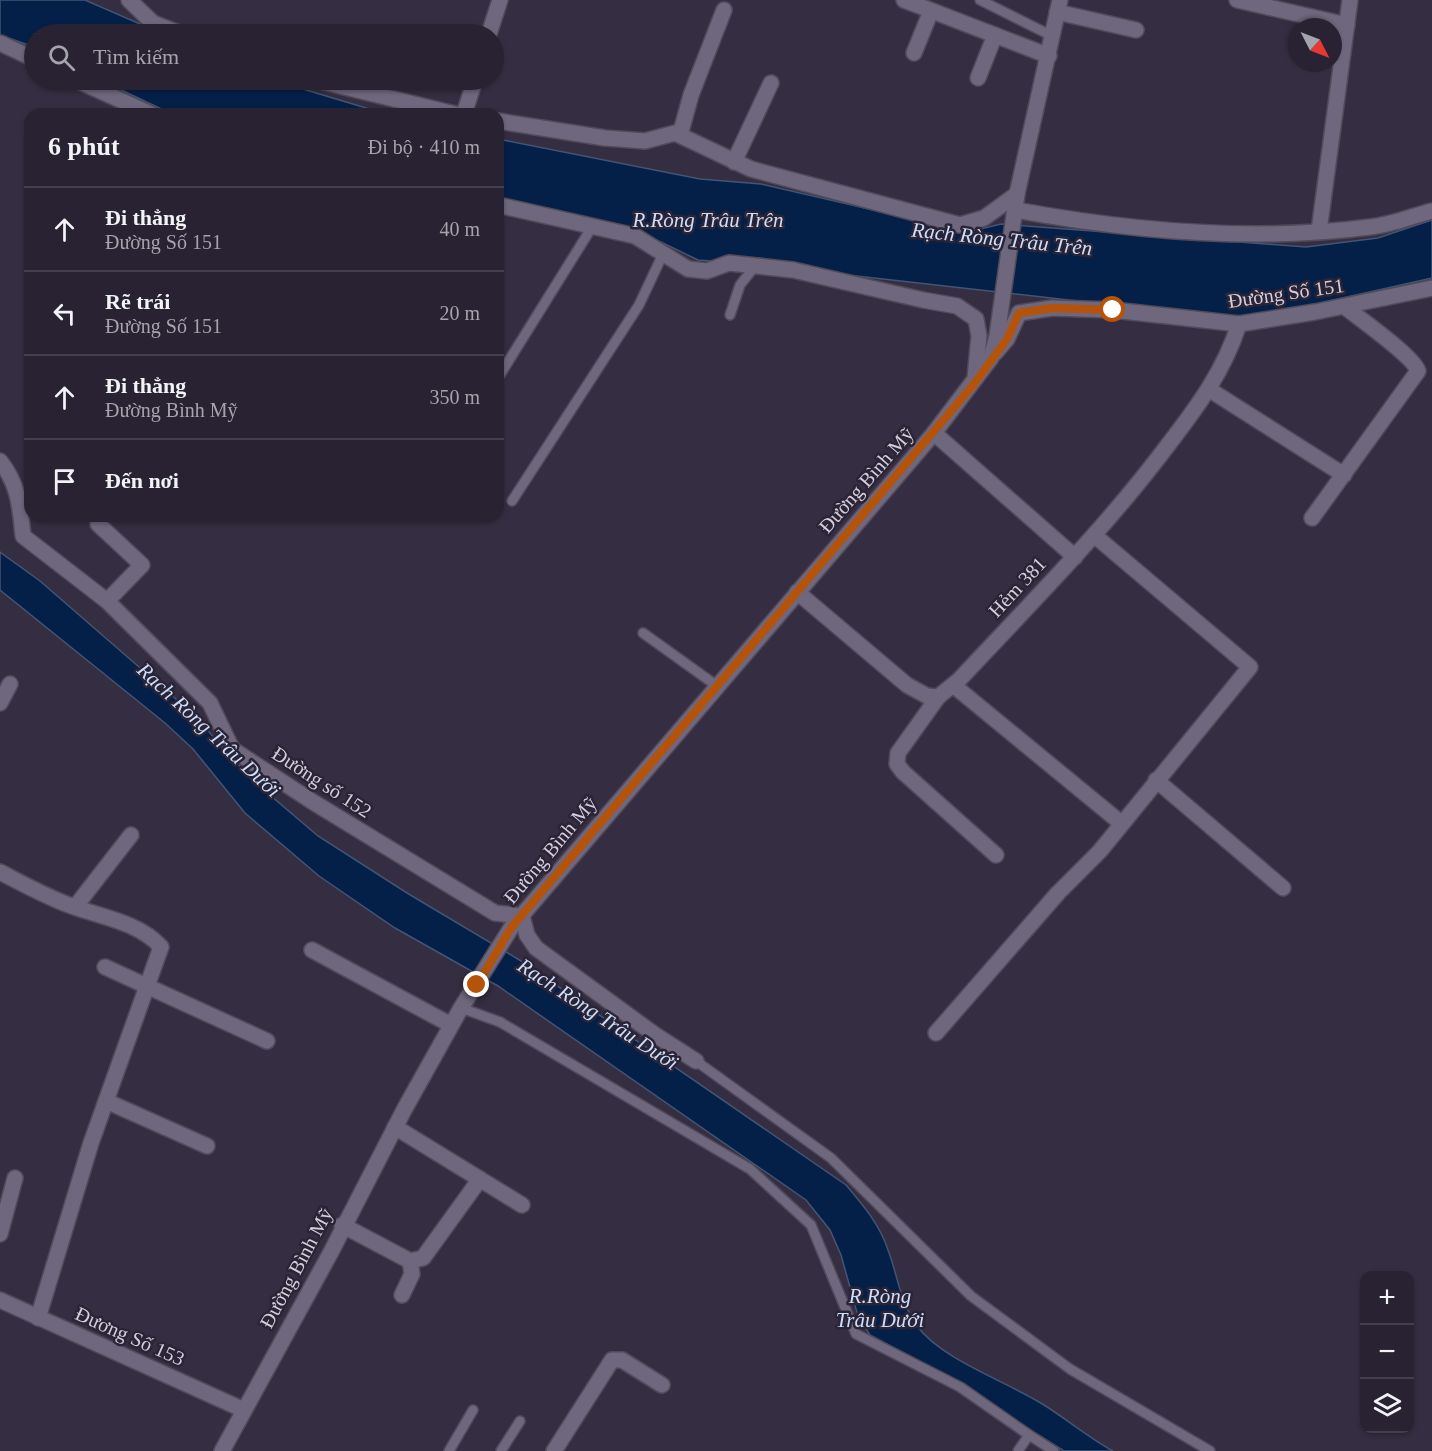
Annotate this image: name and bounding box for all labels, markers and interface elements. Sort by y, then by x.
north arrow [1288,18,1342,72]
search box [24,24,504,90]
icon: search [45,41,78,74]
text: Tìm kiếm [93,44,179,69]
text: 6 phút [48,132,120,161]
text: Đi bộ · 410 m [368,136,480,158]
text: Đi thẳng [105,205,186,230]
water label: R.Ròng Trâu Trên [631,208,784,232]
icon: ahead [48,213,81,246]
water label: Rạch Ròng Trâu Trên [910,217,1093,260]
text: 40 m [439,218,480,240]
text: Đường Số 151 [105,231,222,253]
street label: Đường Số 151 [1227,274,1346,313]
text: Rẽ trái [105,289,170,314]
route start [1099,296,1125,322]
icon: left [48,297,81,330]
text: 20 m [439,302,480,324]
text: Đường Số 151 [105,315,222,337]
text: Đi thẳng [105,373,186,398]
icon: ahead [48,381,81,414]
text: 350 m [429,386,480,408]
text: Đường Bình Mỹ [105,399,238,421]
street label: Đường Bình Mỹ [814,423,919,538]
icon: arrive [48,465,81,498]
text: Đến nơi [105,468,179,493]
street label: Hẻm 381 [984,552,1050,622]
water label: Rạch Ròng Trâu Dưới [132,657,286,803]
street label: Đường số 152 [268,742,376,823]
street label: Đường Bình Mỹ [499,792,602,908]
water label: Rạch Ròng Trâu Dưới [512,953,683,1075]
route end [463,971,489,997]
street label: Đường Bình Mỹ [255,1204,338,1332]
map controls [1360,1271,1414,1433]
button: + [1360,1271,1414,1325]
water label: R.Ròng Trâu Dưới [836,1284,924,1332]
street label: Đương Số 153 [72,1302,188,1371]
button: − [1360,1325,1414,1379]
button: layers [1360,1379,1414,1433]

